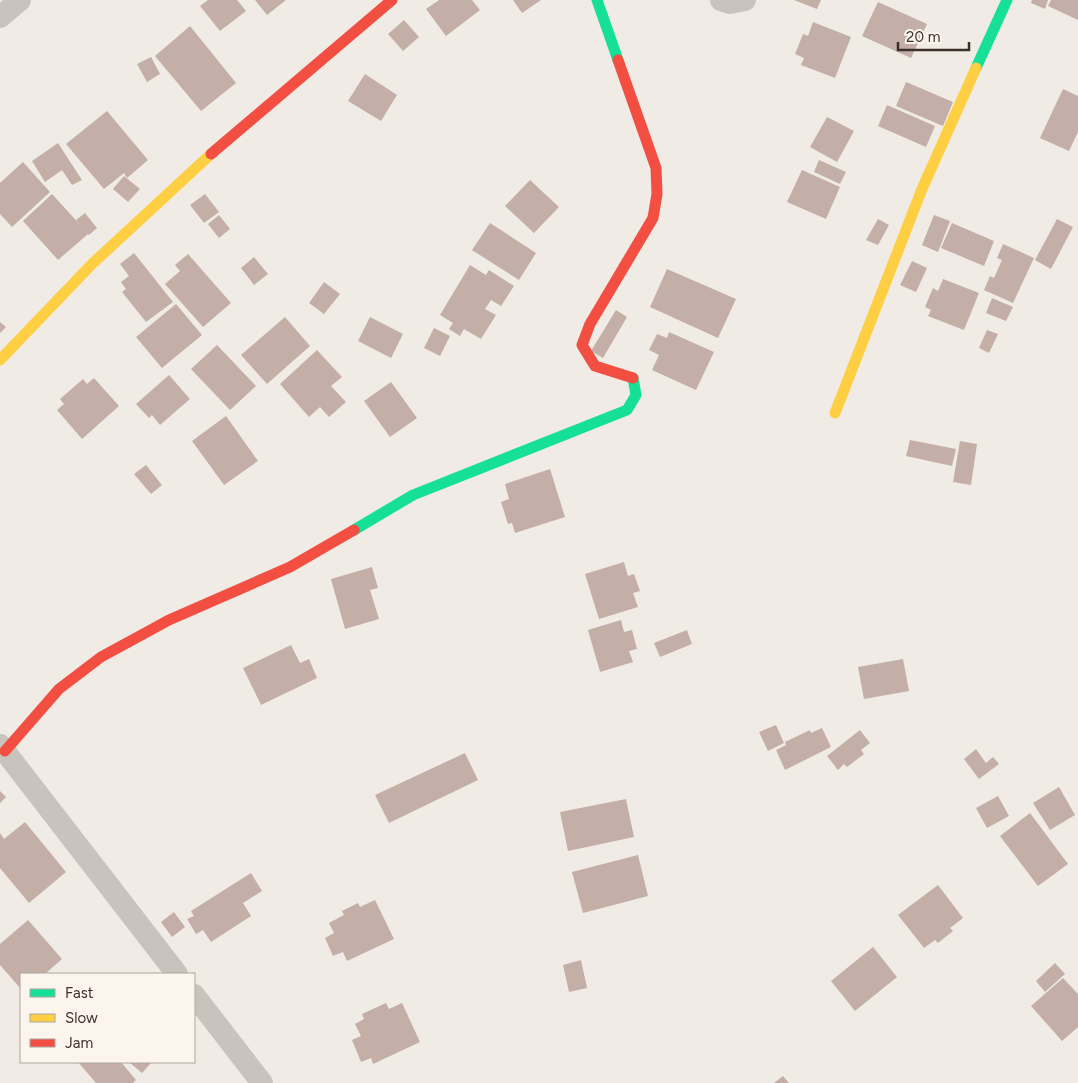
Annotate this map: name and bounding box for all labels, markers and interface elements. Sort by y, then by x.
scale bar [898,20,969,52]
text: 20 m [906,28,940,46]
legend [20,973,195,1063]
text: Fast [65,984,94,1002]
text: Slow [65,1009,98,1027]
text: Jam [65,1034,93,1052]

